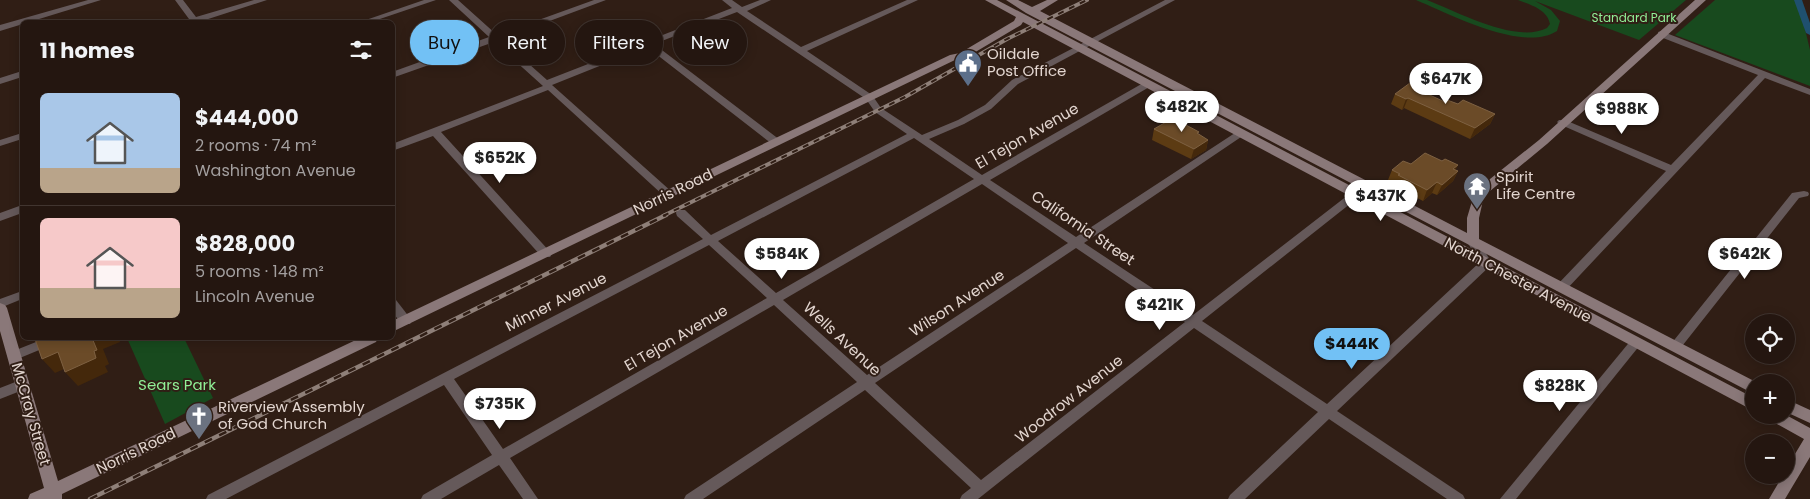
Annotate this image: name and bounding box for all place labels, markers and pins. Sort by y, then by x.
place label: Oildale Post Office [987,43,1066,81]
public building icon: Oildale Post Office [953,48,983,87]
pin: $647K [1411,62,1481,105]
pin: $482K [1147,90,1217,133]
pin: $988K [1587,92,1657,135]
pin: $652K [465,142,535,184]
place label: Spirit Life Centre [1496,166,1575,204]
temple icon: Spirit Life Centre [1462,171,1492,210]
pin: $437K [1346,180,1416,222]
pin: $584K [747,238,817,280]
pin: $642K [1710,238,1780,280]
pin: $421K [1125,288,1195,331]
pin: $444K [1317,328,1387,370]
pin: $828K [1525,370,1595,412]
pin: $735K [465,388,535,430]
place label: Riverview Assembly of God Church [218,396,365,434]
church icon: Riverview Assembly of God Church [184,401,214,440]

